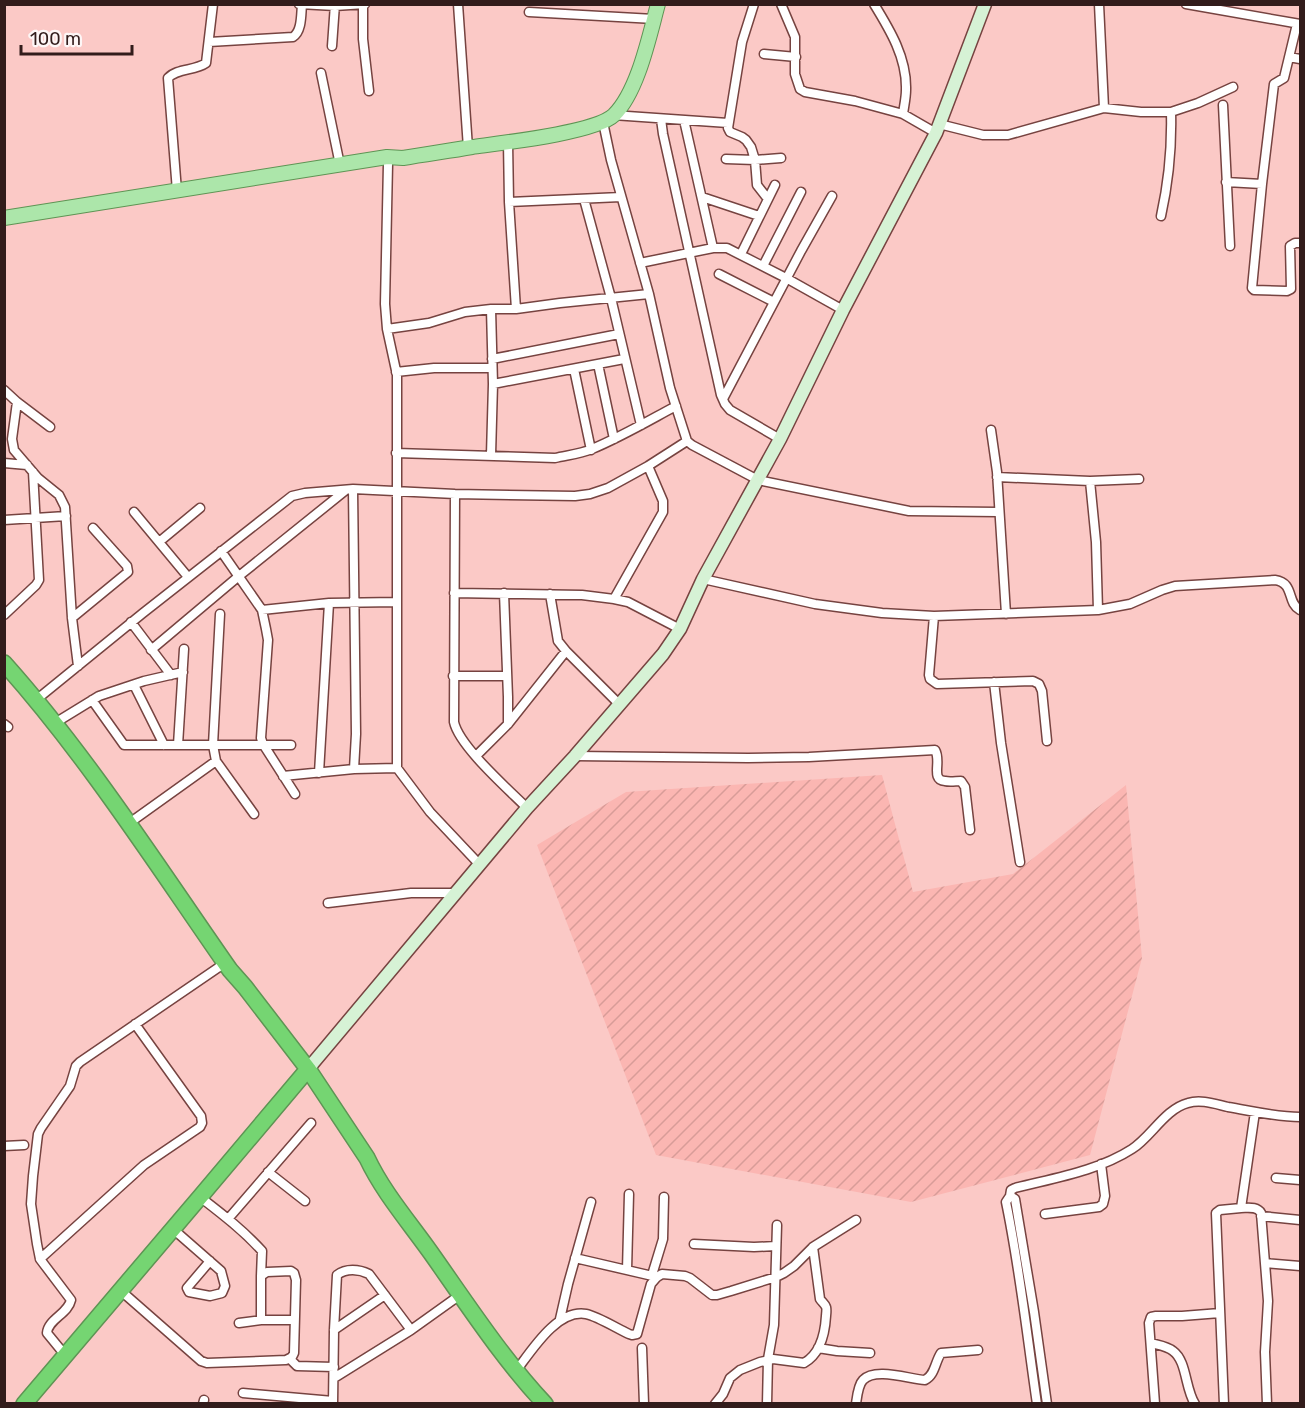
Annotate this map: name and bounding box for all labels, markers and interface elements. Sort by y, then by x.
scale bar [21,18,132,56]
text: 100 m [30,28,81,50]

